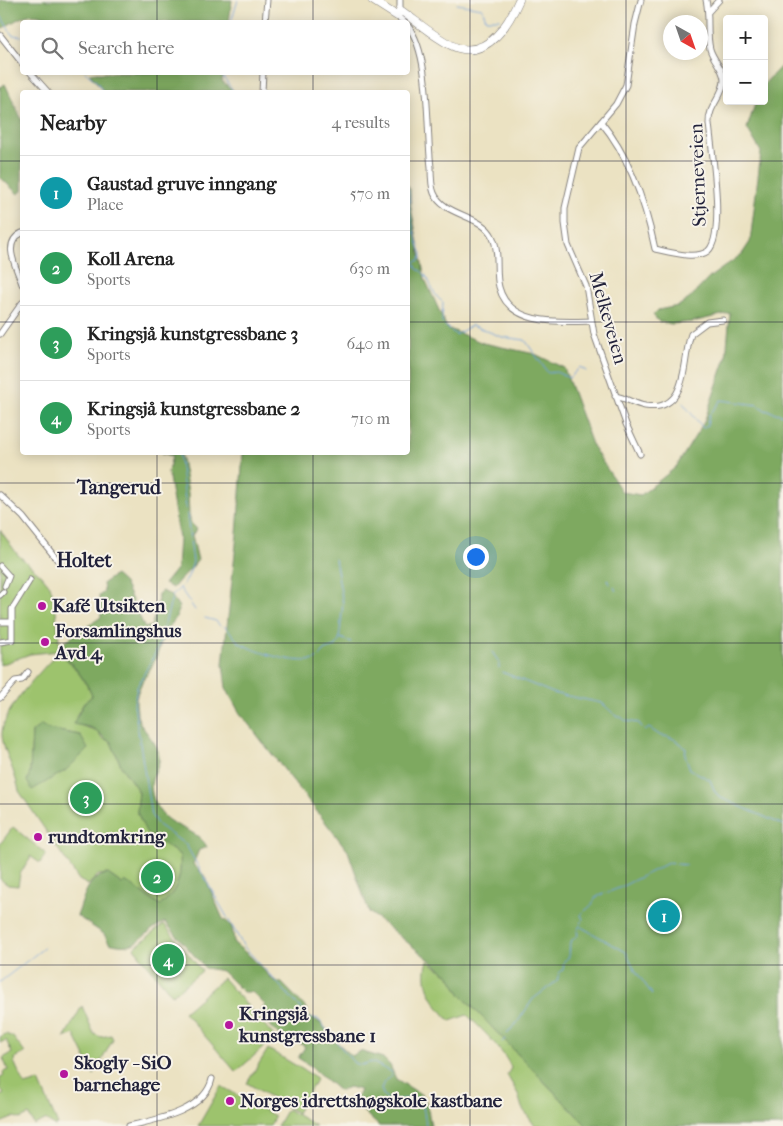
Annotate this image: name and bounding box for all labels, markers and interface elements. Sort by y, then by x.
north arrow [663,15,708,60]
map controls [723,15,768,105]
button: + [723,15,768,60]
search box [20,20,410,75]
icon: search [38,34,66,62]
text: Search here [78,37,174,59]
button: − [723,60,768,105]
text: Nearby [40,111,106,135]
text: 4 results [332,113,390,132]
street label: Stjerneveien [685,123,711,227]
text: Gaustad gruve inngang [87,173,276,195]
text: 1 [53,184,59,203]
text: 570 m [350,184,390,203]
text: Place [87,195,123,214]
text: Koll Arena [87,248,174,270]
text: 2 [52,259,60,278]
text: 630 m [349,259,390,278]
street label: Melkeveien [584,269,632,367]
text: Sports [87,270,130,289]
text: Kringsjå kunstgressbane 3 [87,323,298,345]
text: 3 [53,334,59,353]
text: 640 m [346,334,390,353]
text: Sports [87,345,130,364]
text: Kringsjå kunstgressbane 2 [87,398,300,420]
text: 4 [51,409,61,428]
text: 710 m [351,409,390,428]
text: Sports [87,420,130,439]
district label: Tangerud [76,476,162,499]
your location [463,544,489,570]
district label: Holtet [56,549,112,572]
place label: Kafé Utsikten [52,595,166,617]
marker: Kafé Utsikten [36,600,48,612]
place label: Forsamlingshus Avd 4 [54,620,181,664]
marker: Forsamlingshus Avd 4 [39,636,51,648]
pin: 3 [70,779,102,817]
place label: rundtomkring [47,826,166,848]
marker: rundtomkring [32,831,44,843]
pin: 2 [141,858,173,896]
pin: 1 [648,897,680,935]
pin: 4 [152,941,184,979]
place label: Kringsjå kunstgressbane 1 [238,1003,376,1047]
marker: Kringsjå kunstgressbane 1 [223,1019,235,1031]
place label: Skogly - SiO barnehage [73,1052,171,1096]
marker: Skogly - SiO barnehage [58,1068,70,1080]
place label: Norges idrettshøgskole kastbane [240,1090,503,1112]
marker: Norges idrettshøgskole kastbane [224,1095,236,1107]

